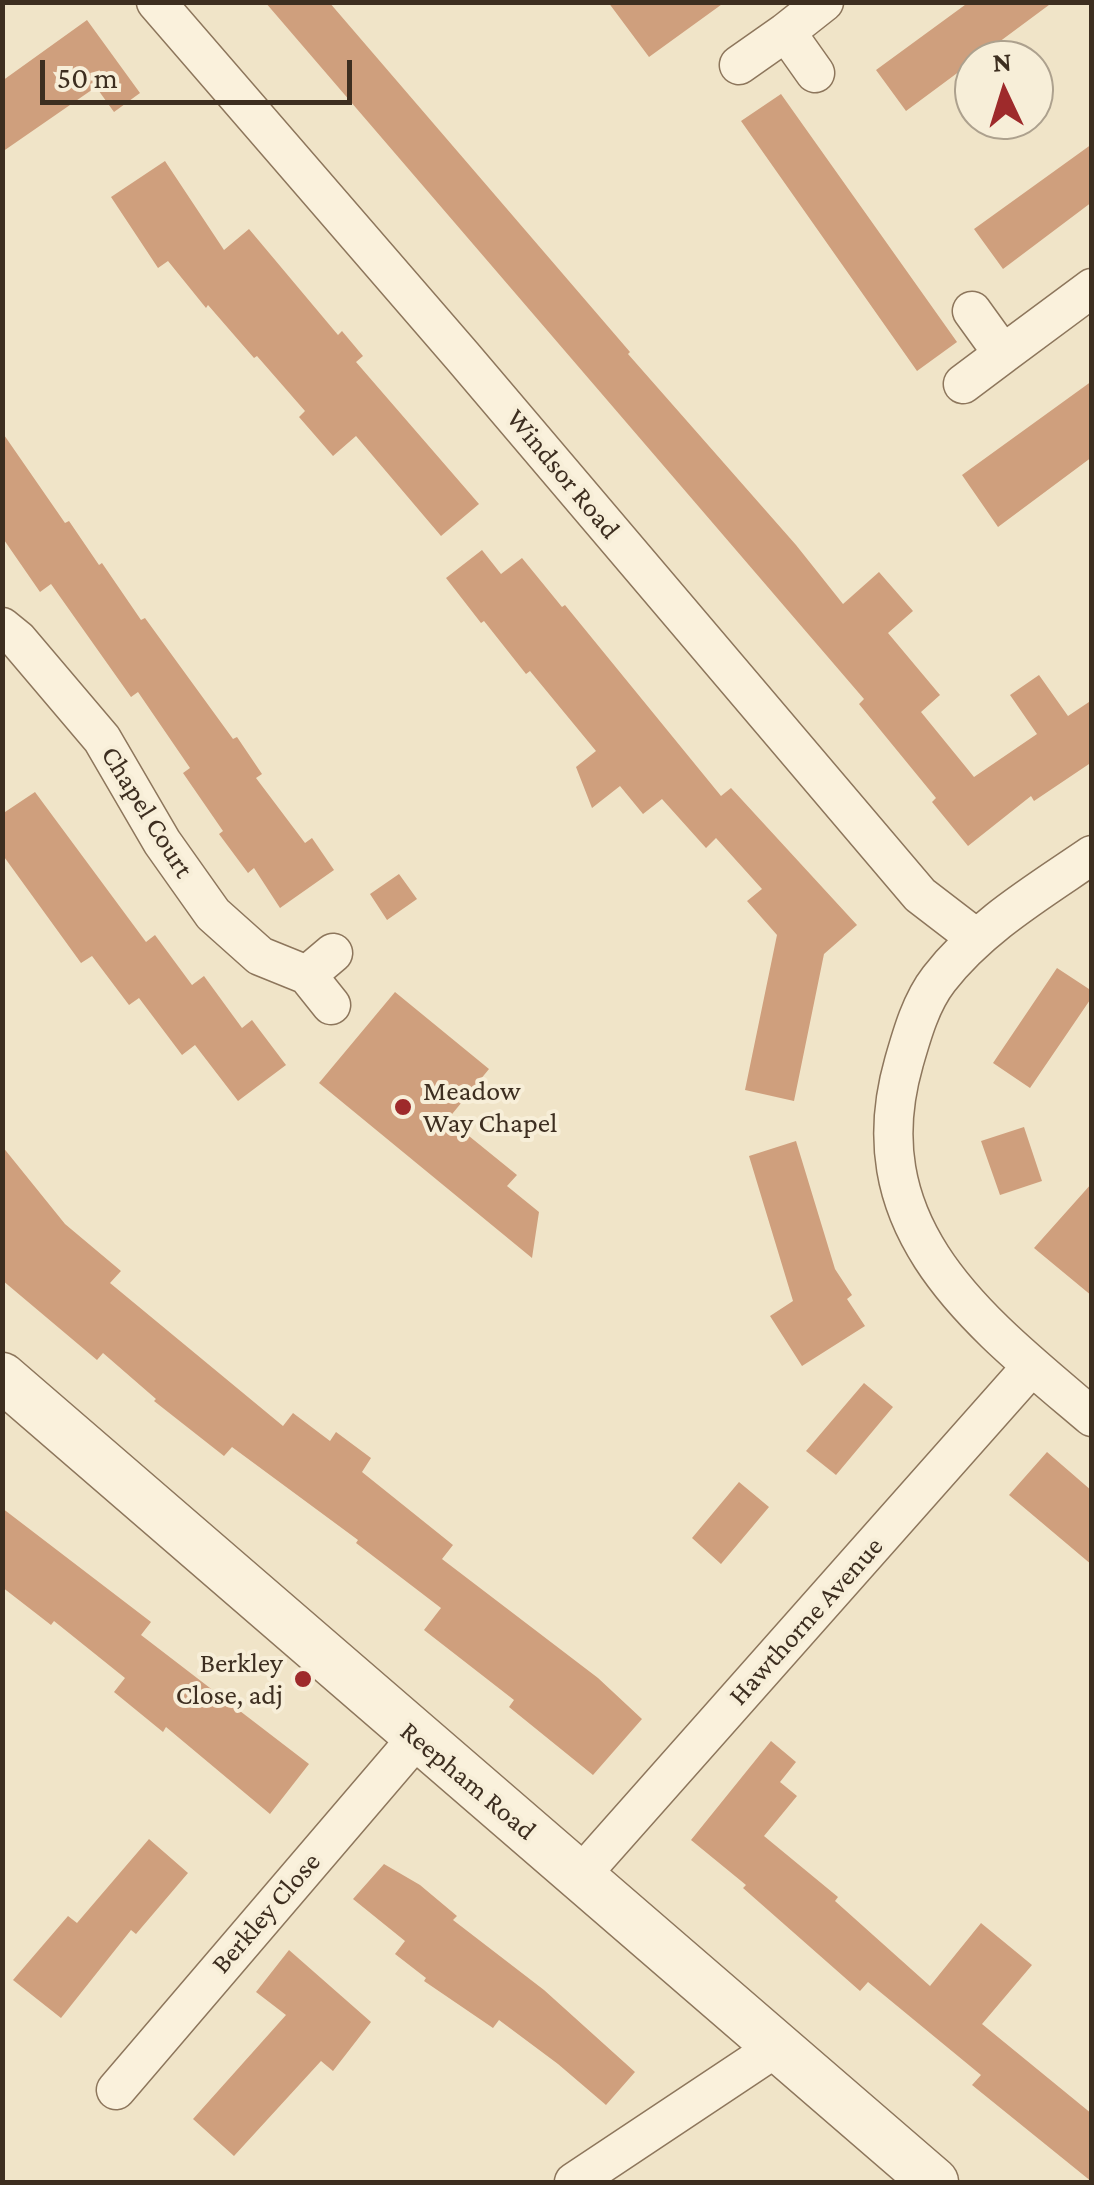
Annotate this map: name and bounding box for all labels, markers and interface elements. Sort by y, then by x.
scale bar [45,40,358,102]
north arrow [954,40,1054,140]
text: N [991,45,1013,78]
text: 50 m [57,61,118,94]
street label: Windsor Road [499,402,627,546]
street label: Chapel Court [93,740,201,884]
place label: Meadow Way Chapel [423,1074,557,1140]
marker: Meadow Way Chapel [392,1096,414,1118]
street label: Hawthorne Avenue [722,1530,890,1712]
place label: Berkley Close, adj [176,1646,283,1712]
marker: Berkley Close, adj [292,1668,314,1690]
street label: Reepham Road [393,1714,543,1848]
street label: Berkley Close [204,1846,328,1980]

